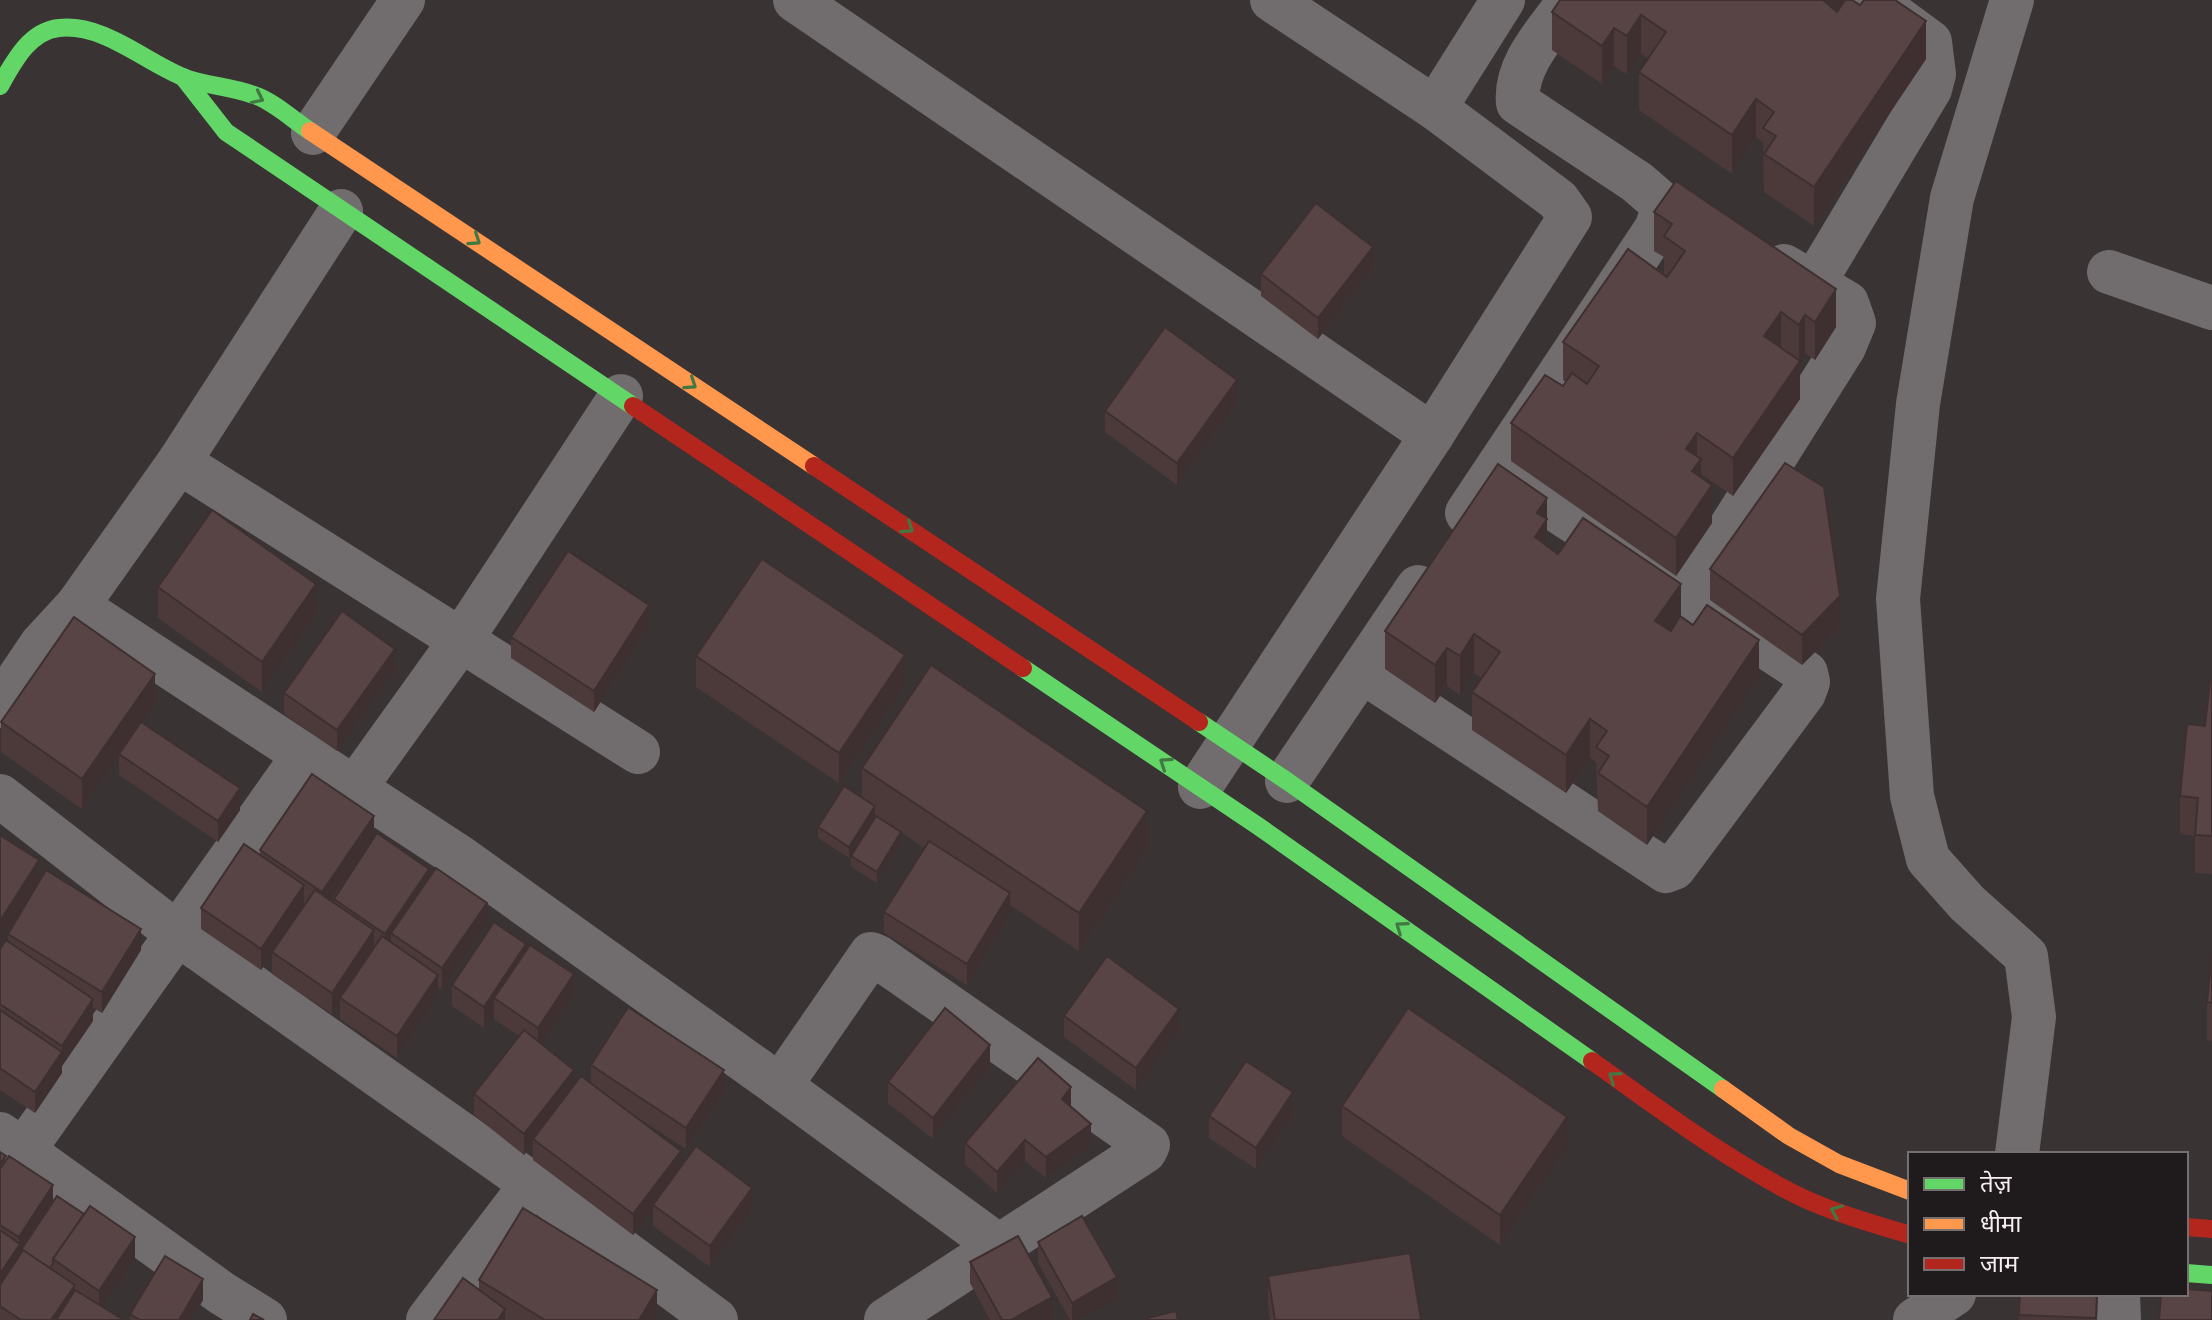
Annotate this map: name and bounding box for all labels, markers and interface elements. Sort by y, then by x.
one-way arrow [249,88,264,104]
one-way arrow [466,231,480,246]
one-way arrow [683,375,697,390]
one-way arrow [899,518,913,533]
one-way arrow [1159,758,1174,773]
one-way arrow [1396,922,1410,937]
one-way arrow [1608,1072,1622,1087]
legend [1908,1152,2188,1296]
text: तेज़ [1980,1167,2013,1202]
one-way arrow [1830,1204,1844,1221]
text: धीमा [1980,1207,2022,1242]
text: जाम [1980,1247,2019,1282]

